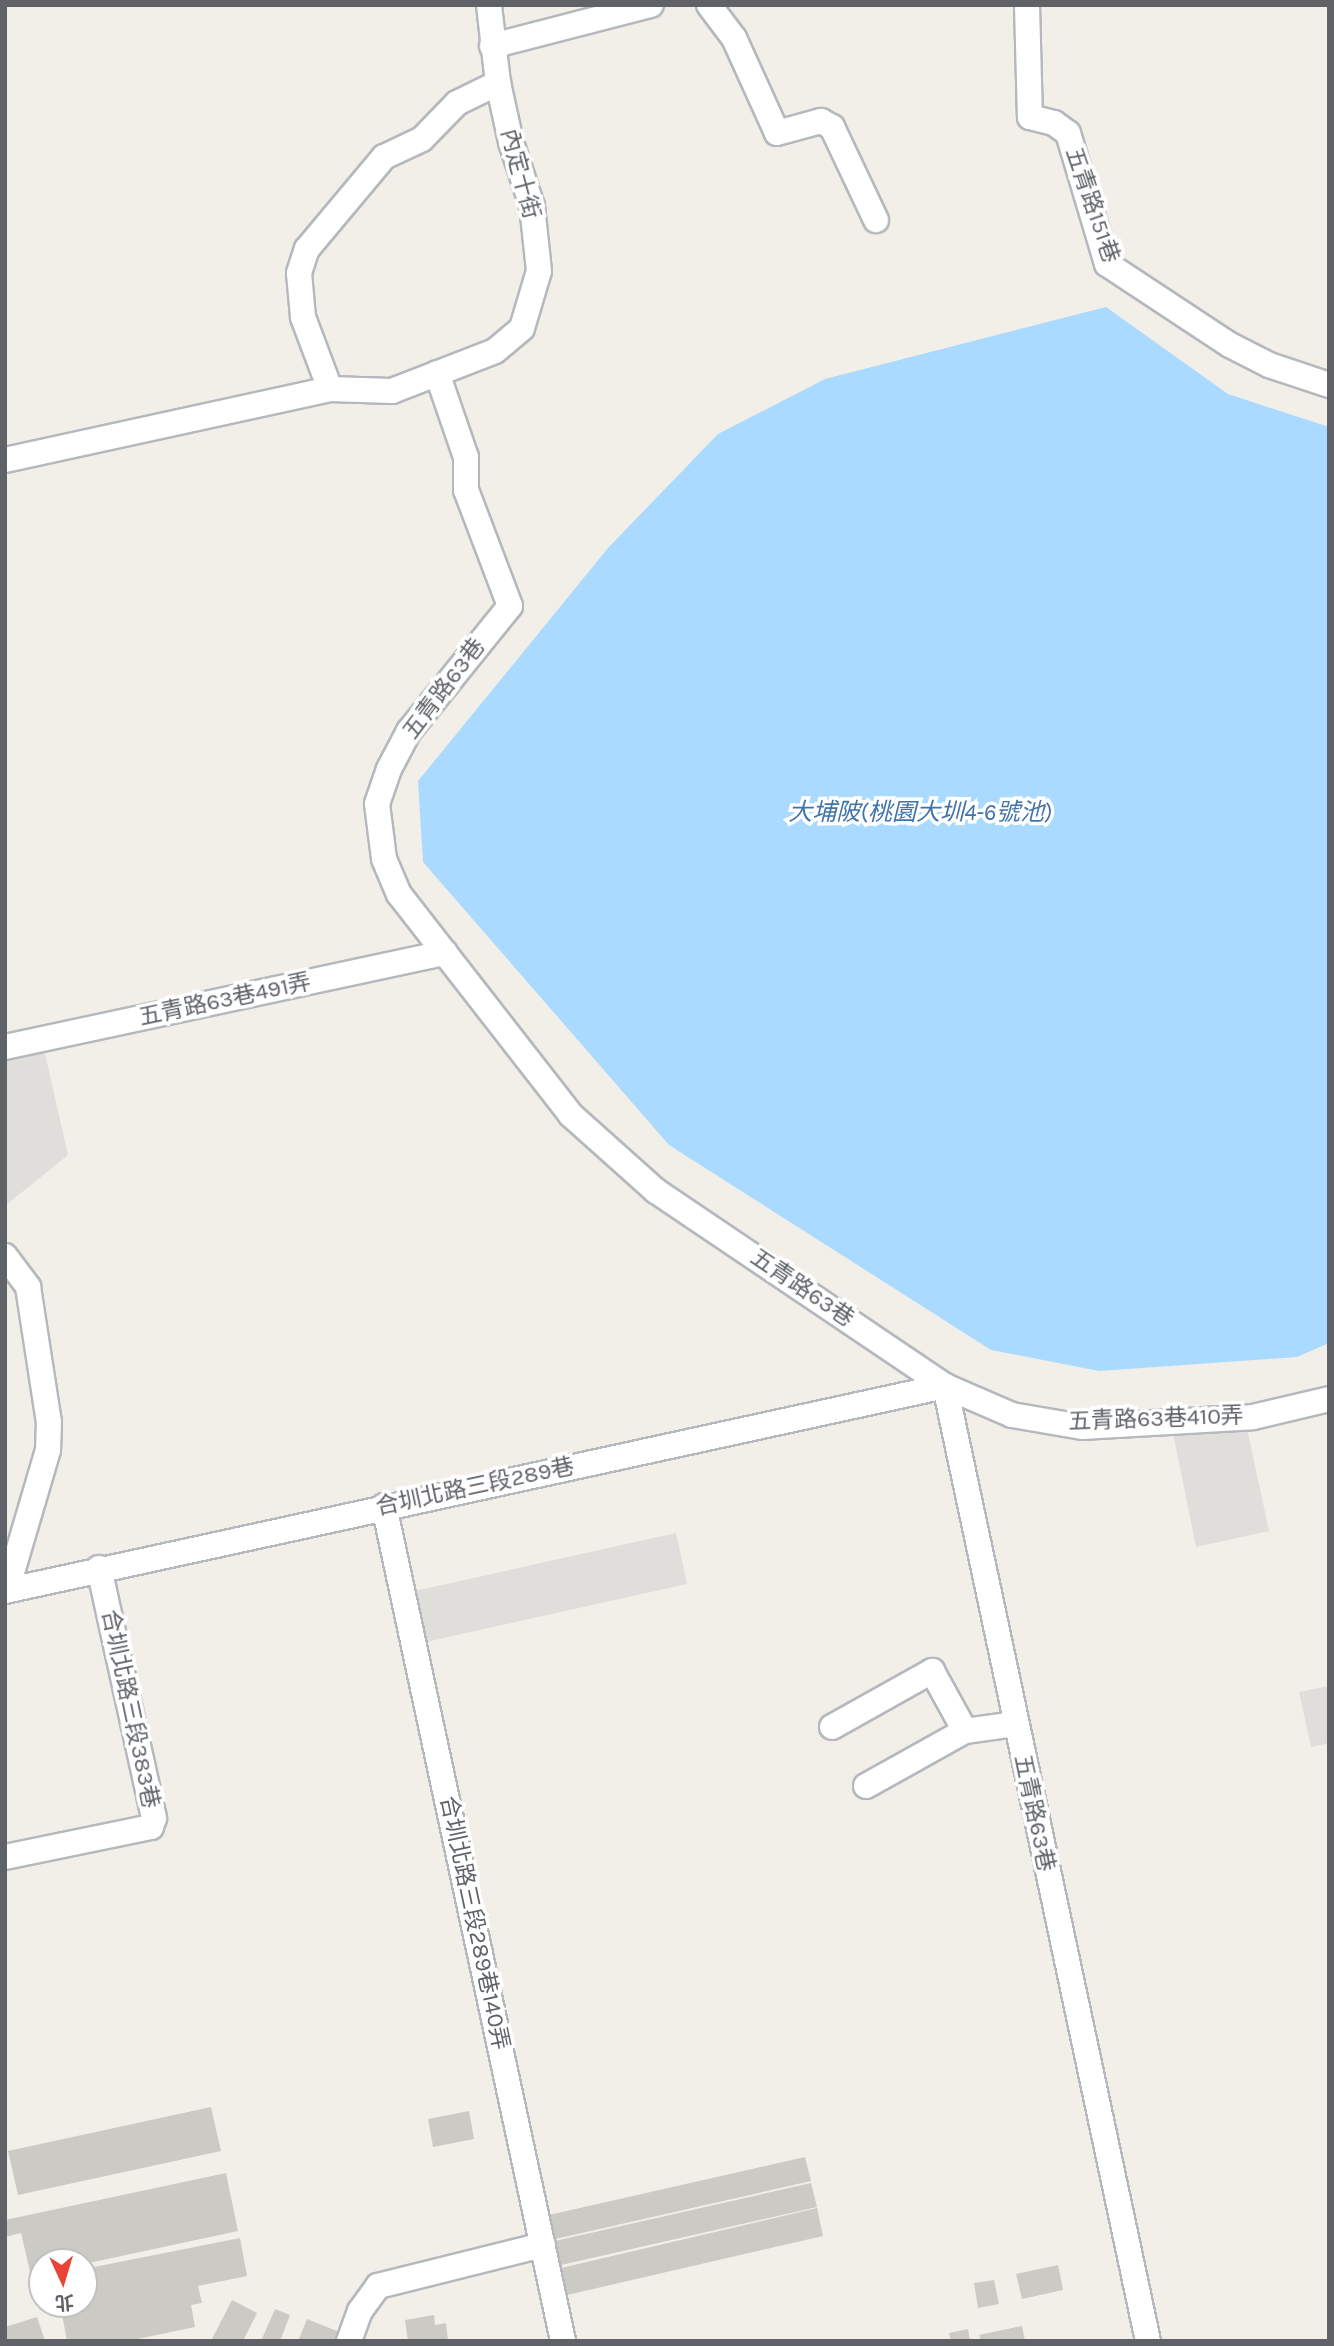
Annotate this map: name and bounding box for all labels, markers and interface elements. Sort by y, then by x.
street label: 內定十街 [495,126,545,222]
street label: 五青路151巷 [1059,144,1125,266]
street label: 五青路63巷 [397,633,491,745]
water label: 大埔陂(桃園大圳4-6號池) [788,799,1052,827]
street label: 五青路63巷491弄 [136,968,314,1032]
street label: 五青路63巷 [745,1243,859,1333]
street label: 五青路63巷410弄 [1068,1402,1244,1436]
street label: 合圳北路三段289巷 [373,1453,577,1521]
street label: 合圳北路三段383巷 [95,1607,165,1811]
street label: 五青路63巷 [1008,1752,1060,1874]
street label: 合圳北路三段289巷140弄 [434,1794,514,2052]
north arrow [28,2248,98,2318]
text: 北 [54,2290,75,2314]

